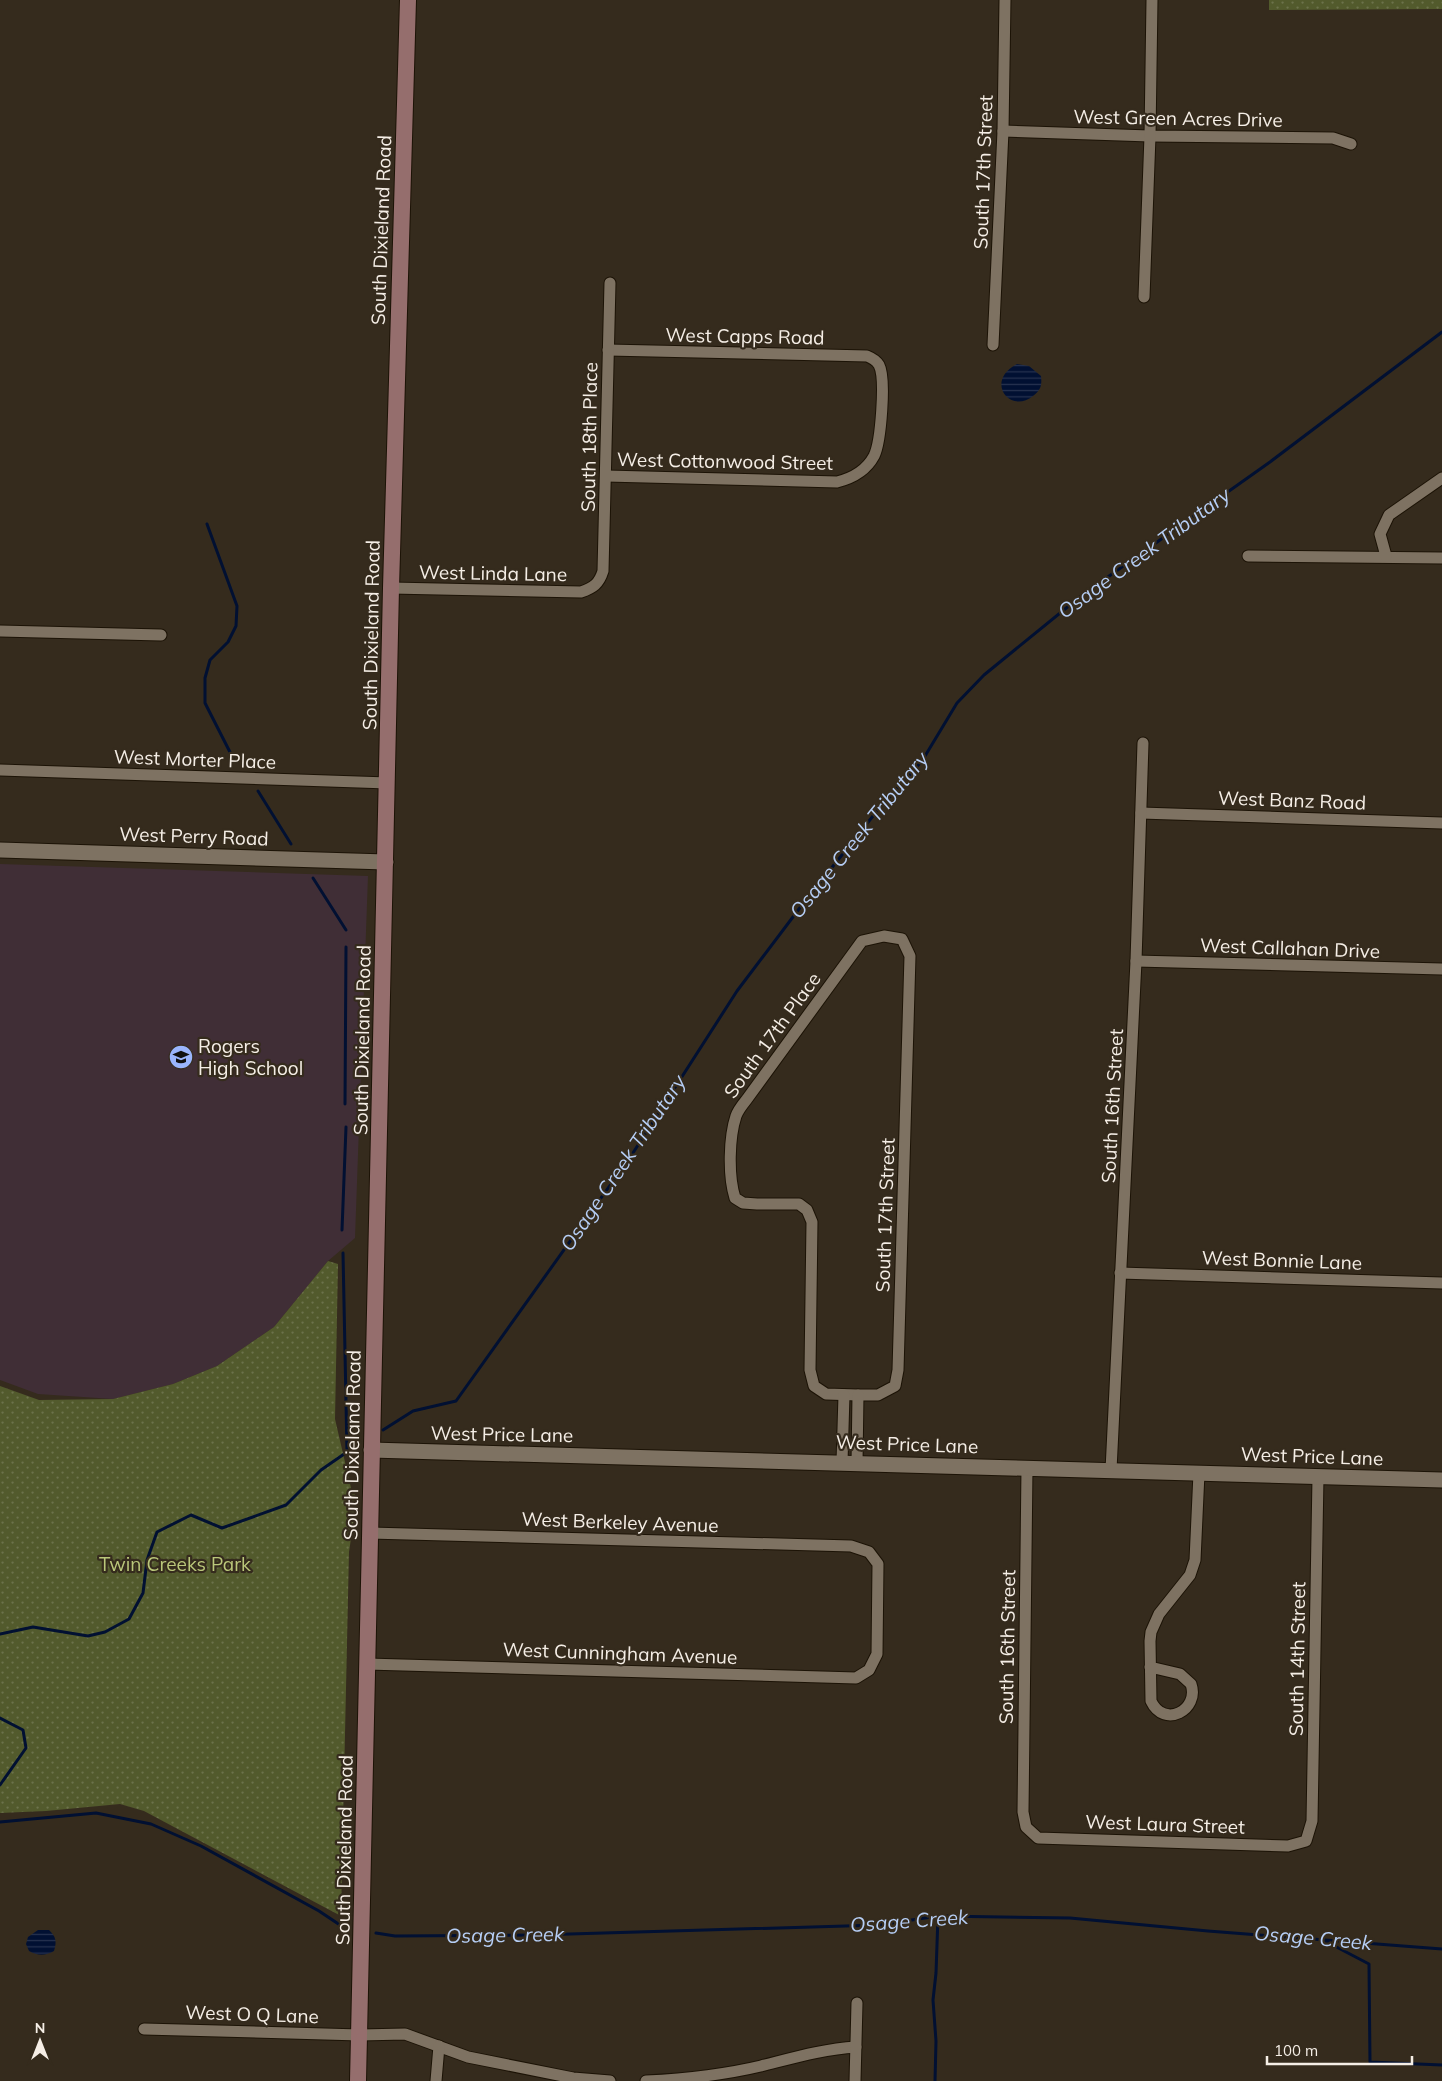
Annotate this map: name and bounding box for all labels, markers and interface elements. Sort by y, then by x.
street label: South 17th Street [968,94,998,250]
street label: West Green Acres Drive [1073,104,1283,132]
street label: South Dixieland Road [366,135,396,325]
street label: West Capps Road [665,323,825,349]
street label: South 18th Place [576,362,602,512]
street label: West Cottonwood Street [617,447,834,475]
water label: Osage Creek Tributary [1053,481,1236,624]
street label: South Dixieland Road [357,540,385,730]
street label: West Linda Lane [419,560,567,586]
street label: West Morter Place [113,744,277,774]
water label: Osage Creek Tributary [784,745,934,923]
street label: West Banz Road [1218,785,1366,815]
street label: West Perry Road [119,821,269,851]
street label: West Callahan Drive [1199,933,1381,963]
street label: South Dixieland Road [348,945,376,1135]
street label: South 17th Place [718,967,826,1103]
street label: South 16th Street [1096,1028,1128,1184]
place label: Rogers High School [198,1034,303,1080]
school or university icon: Rogers High School [168,1044,194,1070]
water label: Osage Creek Tributary [554,1069,692,1256]
street label: South 17th Street [870,1137,900,1293]
street label: West Bonnie Lane [1201,1245,1363,1275]
street label: South Dixieland Road [338,1350,366,1540]
street label: West Price Lane [430,1421,574,1447]
street label: West Price Lane [835,1430,979,1458]
street label: West Price Lane [1240,1442,1384,1470]
street label: West Berkeley Avenue [521,1507,719,1537]
park label: Twin Creeks Park [99,1552,251,1576]
street label: South 16th Street [994,1569,1020,1724]
street label: South 14th Street [1284,1581,1310,1736]
street label: West Cunningham Avenue [502,1637,738,1669]
street label: South Dixieland Road [330,1755,358,1945]
street label: West Laura Street [1085,1809,1246,1839]
water label: Osage Creek [849,1904,970,1937]
water label: Osage Creek [1253,1920,1374,1955]
water label: Osage Creek [446,1921,565,1948]
street label: West O Q Lane [185,2000,319,2028]
north arrow [15,2016,65,2066]
text: N [35,2019,45,2037]
scale bar [1267,2034,1412,2066]
text: 100 m [1274,2041,1318,2060]

